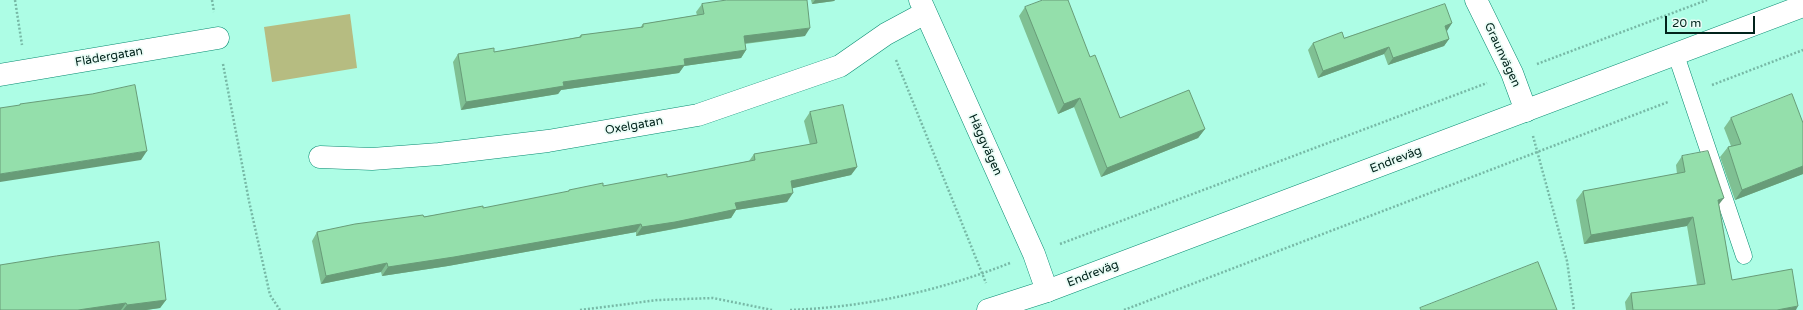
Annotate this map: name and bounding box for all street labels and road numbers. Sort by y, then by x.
street label: Graunvägen [1481,20,1523,90]
street label: Flädergatan [74,44,144,70]
street label: Häggvägen [965,112,1005,178]
street label: Oxelgatan [604,114,664,138]
street label: Endreväg [1368,144,1424,176]
street label: Endreväg [1065,258,1121,290]

